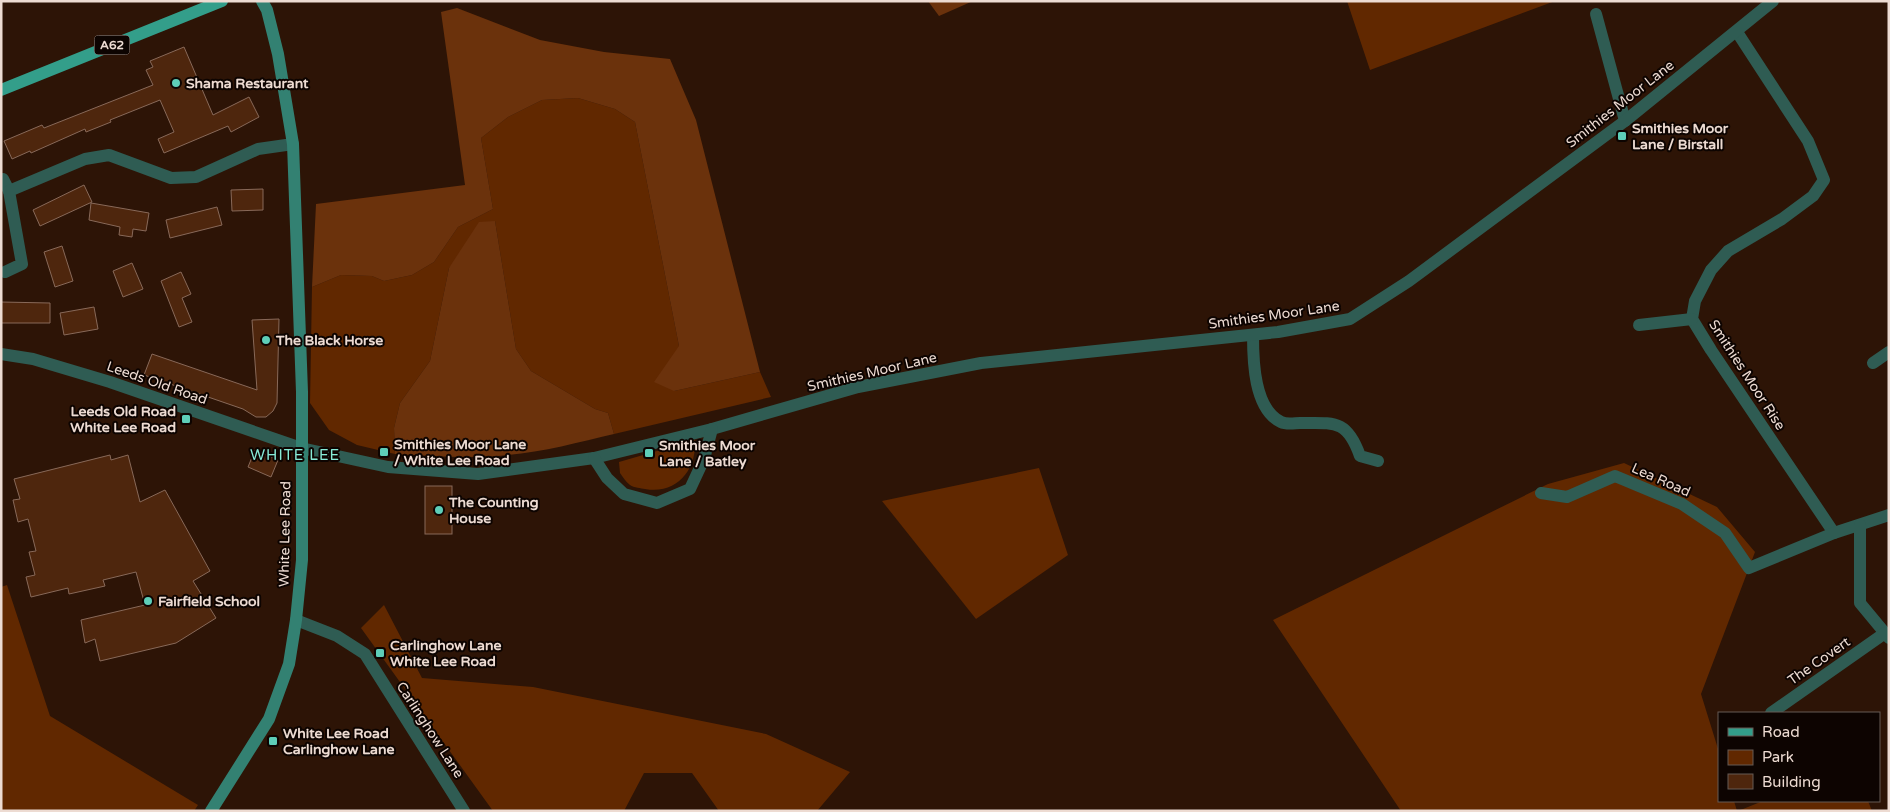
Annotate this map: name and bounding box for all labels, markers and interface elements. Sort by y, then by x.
road number: A62 [94,36,130,54]
street label: Smithies Moor Lane [1563,57,1677,151]
place label: Shama Restaurant [186,75,309,92]
marker: Shama Restaurant [170,77,182,89]
place label: Smithies Moor Lane / Birstall [1632,120,1729,153]
marker: Smithies Moor Lane / Birstall [1616,130,1628,142]
street label: Smithies Moor Lane [1207,297,1341,333]
street label: Smithies Moor Rise [1705,317,1789,433]
place label: The Black Horse [275,332,383,349]
marker: The Black Horse [260,334,272,346]
street label: Smithies Moor Lane [806,349,938,395]
street label: Leeds Old Road [104,358,210,408]
place label: Leeds Old Road White Lee Road [70,403,176,436]
marker: Leeds Old Road White Lee Road [180,413,192,425]
place label: Smithies Moor Lane / White Lee Road [394,436,526,469]
place label: Smithies Moor Lane / Batley [659,437,756,470]
district label: WHITE LEE [250,446,340,464]
marker: Smithies Moor Lane / White Lee Road [378,446,390,458]
marker: Smithies Moor Lane / Batley [643,447,655,459]
street label: Lea Road [1629,459,1693,501]
street label: White Lee Road [276,481,294,587]
place label: The Counting House [448,494,539,527]
marker: The Counting House [433,504,445,516]
place label: Fairfield School [158,593,260,610]
marker: Fairfield School [142,595,154,607]
street label: The Covert [1784,633,1854,689]
place label: Carlinghow Lane White Lee Road [390,637,501,670]
marker: Carlinghow Lane White Lee Road [374,647,386,659]
street label: Carlinghow Lane [393,679,467,781]
legend [1718,712,1880,802]
text: Road [1762,723,1800,741]
place label: White Lee Road Carlinghow Lane [283,725,394,758]
marker: White Lee Road Carlinghow Lane [267,735,279,747]
text: Park [1762,748,1794,766]
text: Building [1762,773,1821,791]

